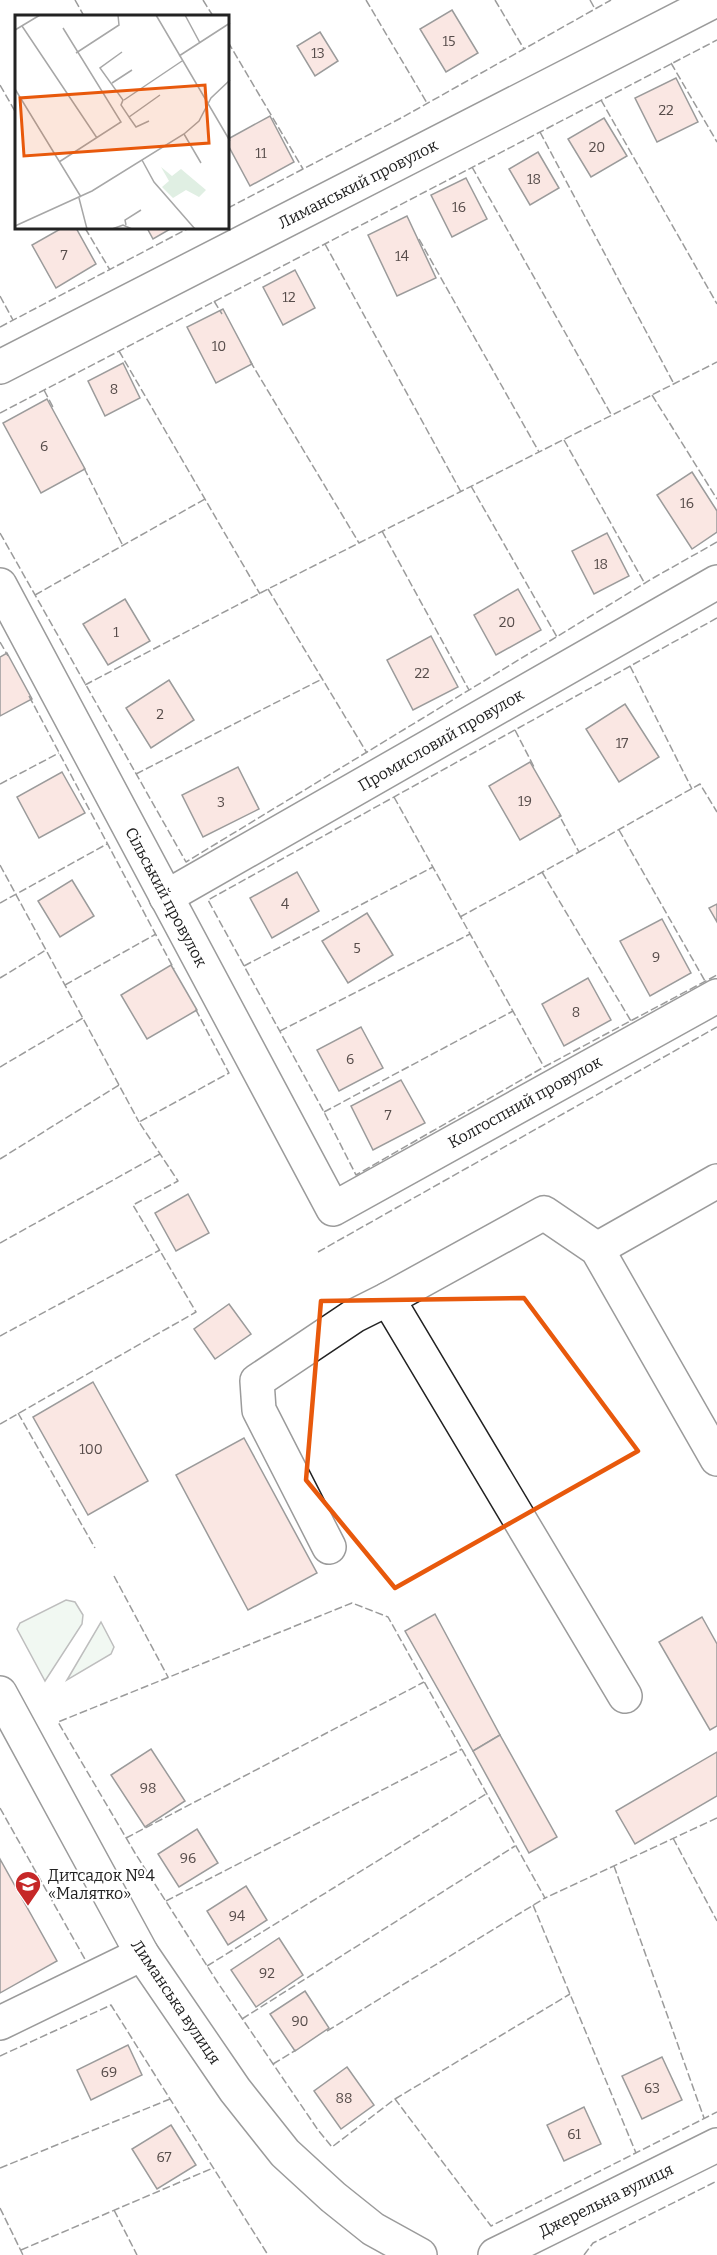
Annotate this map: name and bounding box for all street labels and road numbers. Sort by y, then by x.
street label: Лиманський провулок [275,135,442,233]
street label: Промисловий провулок [355,684,528,795]
street label: Сільський провулок [121,824,211,971]
street label: Колгоспний провулок [445,1051,606,1152]
street label: Лиманська вулиця [127,1936,225,2068]
street label: Джерельна вулиця [536,2159,676,2241]

